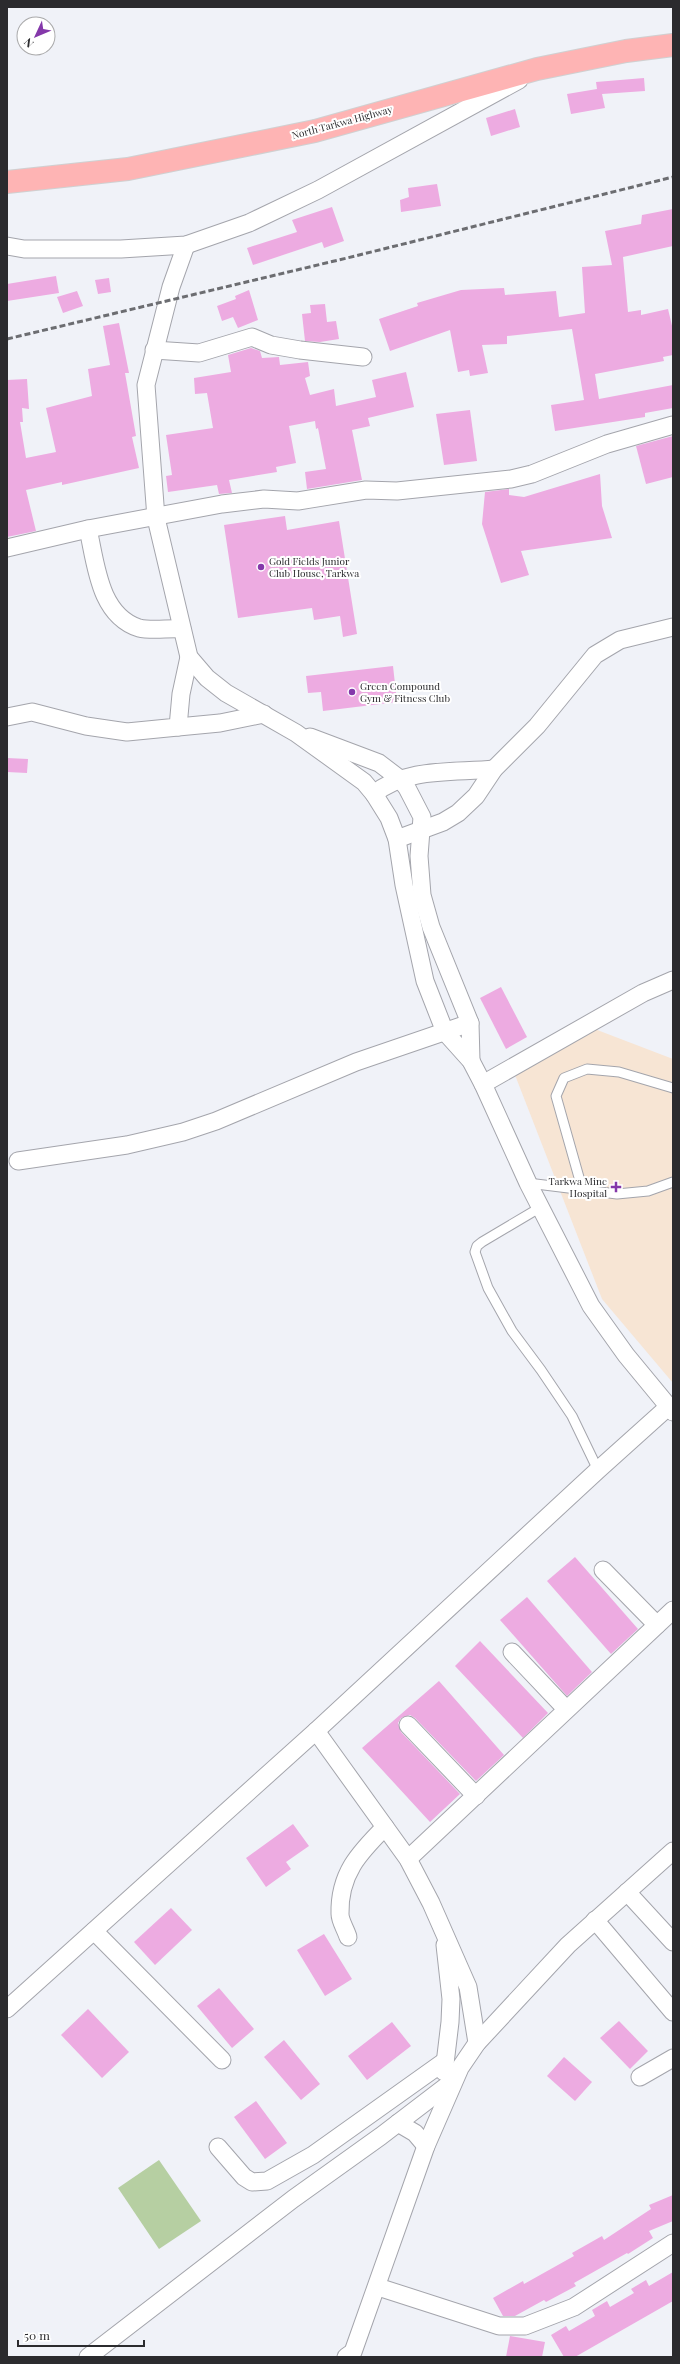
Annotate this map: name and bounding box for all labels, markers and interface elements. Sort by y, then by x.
north arrow [16,16,56,56]
text: N [20,35,37,51]
street label: North Tarkwa Highway [290,102,394,142]
place label: Gold Fields Junior Club House, Tarkwa [269,554,359,580]
marker: Gold Fields Junior Club House, Tarkwa [256,562,266,572]
place label: Green Compound Gym & Fitness Club [360,679,450,705]
marker: Green Compound Gym & Fitness Club [347,687,357,697]
place label: Tarkwa Mine Hospital [549,1174,607,1200]
marker: Tarkwa Mine Hospital [610,1181,622,1193]
scale bar [18,2322,144,2348]
text: 50 m [24,2327,50,2343]

